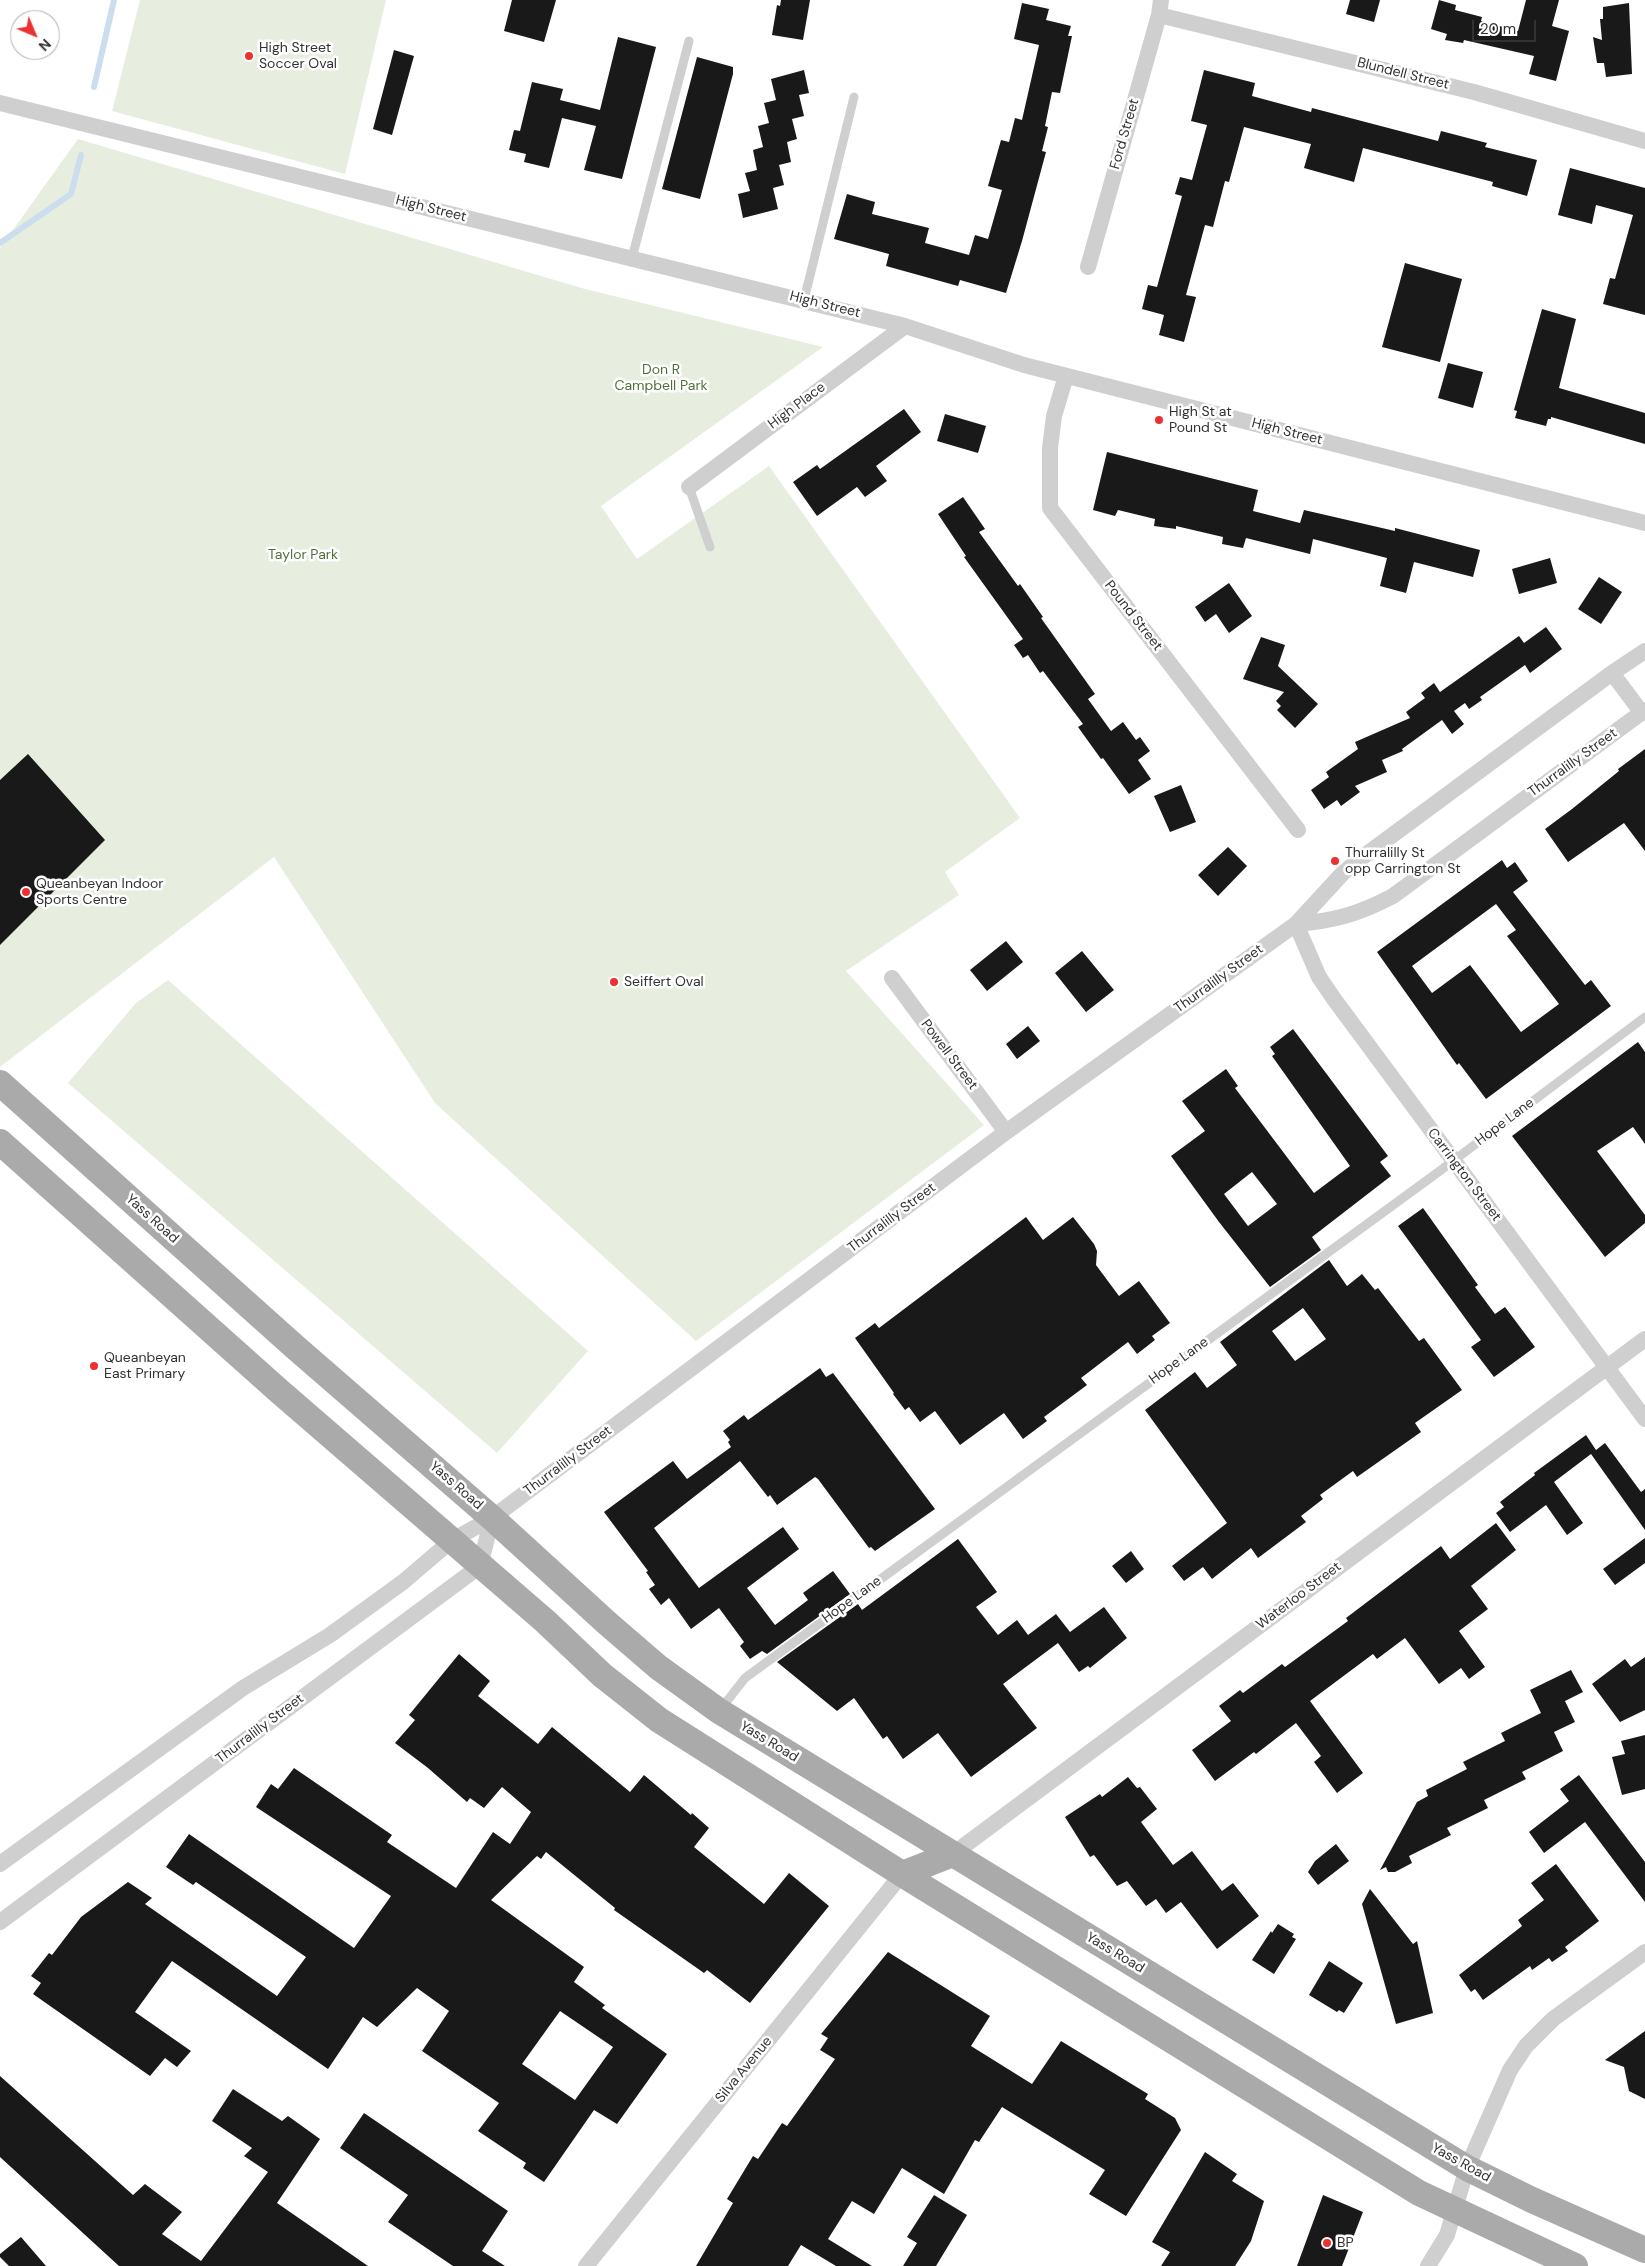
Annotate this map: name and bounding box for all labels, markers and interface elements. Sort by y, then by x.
north arrow [10,10,60,60]
scale bar [1475,10,1539,42]
text: 20 m [1480,19,1516,39]
text: N [35,35,55,55]
place label: High Street Soccer Oval [259,40,337,72]
marker: High Street Soccer Oval [243,50,255,62]
street label: Blundell Street [1355,54,1451,94]
street label: Ford Street [1107,97,1143,171]
street label: High Street [394,192,468,226]
street label: High Street [788,288,862,322]
park label: Don R Campbell Park [614,362,708,394]
street label: High Place [765,379,829,433]
place label: High St at Pound St [1169,404,1232,437]
marker: High St at Pound St [1153,414,1165,426]
street label: High Street [1250,415,1324,449]
park label: Taylor Park [268,547,338,563]
street label: Pound Street [1100,578,1166,654]
street label: Thurralilly Street [1525,725,1621,801]
place label: Thurralilly St opp Carrington St [1345,845,1461,878]
marker: Thurralilly St opp Carrington St [1329,855,1341,867]
place label: Queanbeyan Indoor Sports Centre [36,876,163,909]
marker: Queanbeyan Indoor Sports Centre [20,886,32,898]
street label: Thurralilly Street [1171,941,1267,1017]
place label: Seiffert Oval [624,974,704,990]
marker: Seiffert Oval [608,976,620,988]
street label: Powell Street [917,1016,981,1094]
street label: Hope Lane [1472,1094,1538,1150]
street label: Carrington Street [1424,1125,1504,1225]
street label: Thurralilly Street [845,1179,939,1257]
street label: Yass Road [122,1191,182,1247]
street label: Hope Lane [1146,1334,1212,1388]
place label: Queanbeyan East Primary [104,1350,186,1382]
marker: Queanbeyan East Primary [88,1360,100,1372]
street label: Thurralilly Street [521,1422,615,1500]
street label: Yass Road [426,1458,486,1514]
street label: Waterloo Street [1253,1559,1345,1633]
street label: Hope Lane [819,1573,885,1627]
street label: Thurralilly Street [213,1690,307,1768]
street label: Yass Road [737,1718,801,1766]
street label: Yass Road [1083,1929,1147,1977]
street label: Silva Avenue [712,2033,776,2107]
street label: Yass Road [1428,2140,1494,2186]
place label: BP [1337,2235,1354,2251]
marker: BP [1321,2237,1333,2249]

